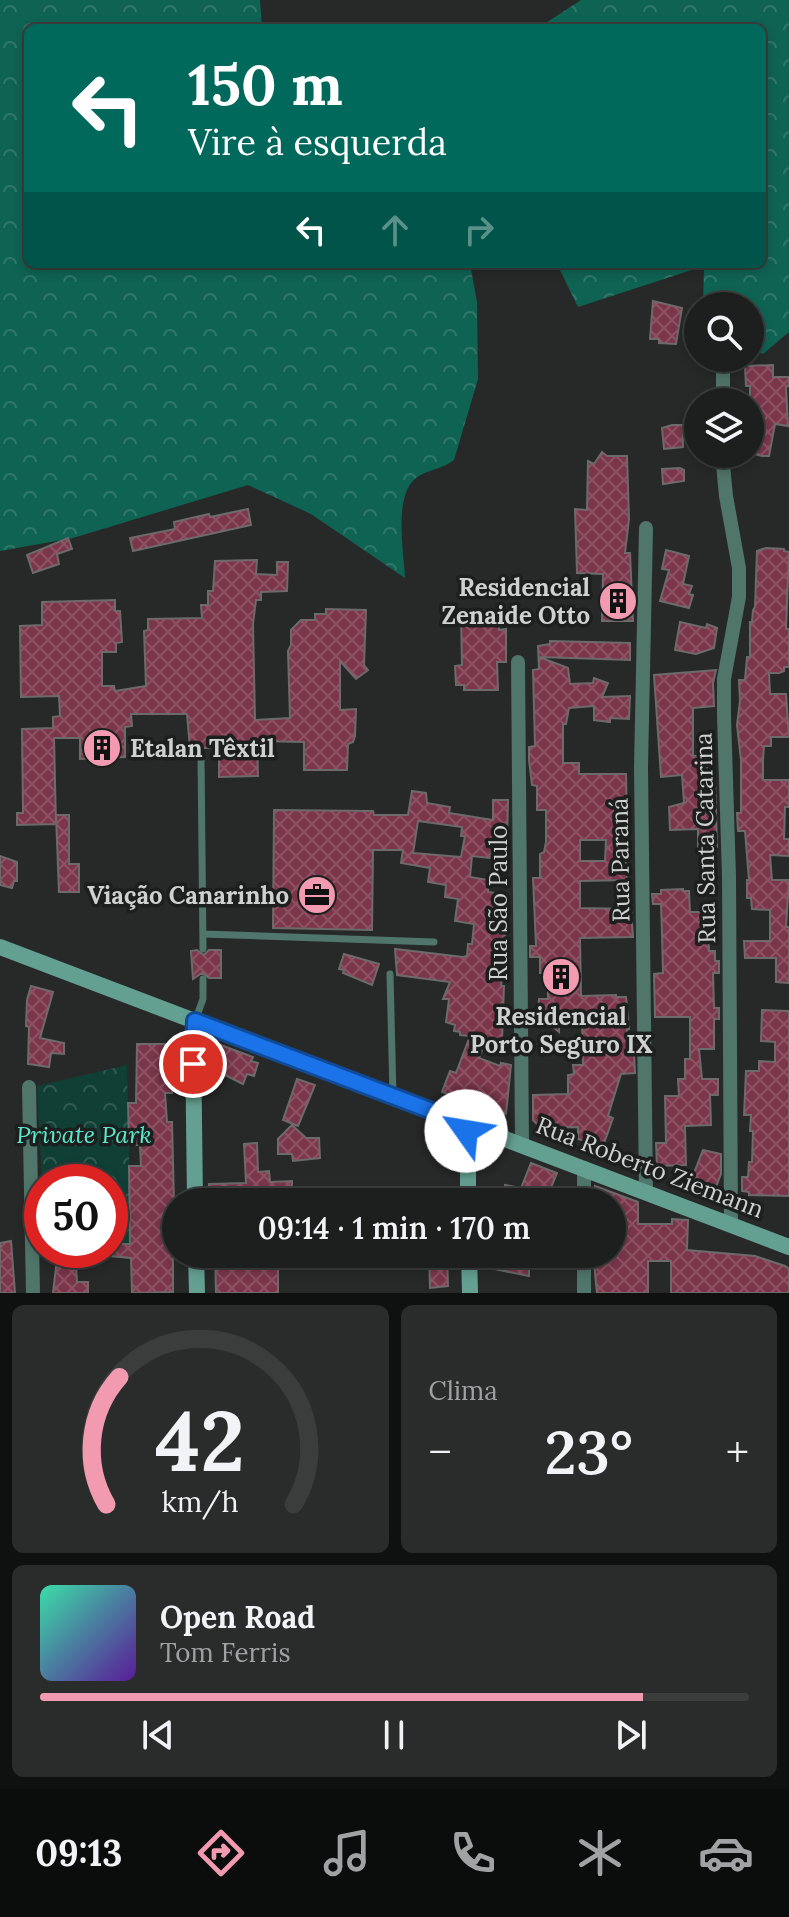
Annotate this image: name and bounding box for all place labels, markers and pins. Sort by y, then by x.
place label: Residencial Zenaide Otto [442,572,590,631]
building icon: Residencial Zenaide Otto [597,580,639,622]
building icon: Etalan Têxtil [81,727,123,769]
place label: Etalan Têxtil [130,733,275,764]
office icon: Viação Canarinho [296,874,338,916]
place label: Viação Canarinho [87,880,289,911]
building icon: Residencial Porto Seguro IX [540,956,582,998]
place label: Residencial Porto Seguro IX [470,1001,653,1060]
pin [159,1030,227,1098]

